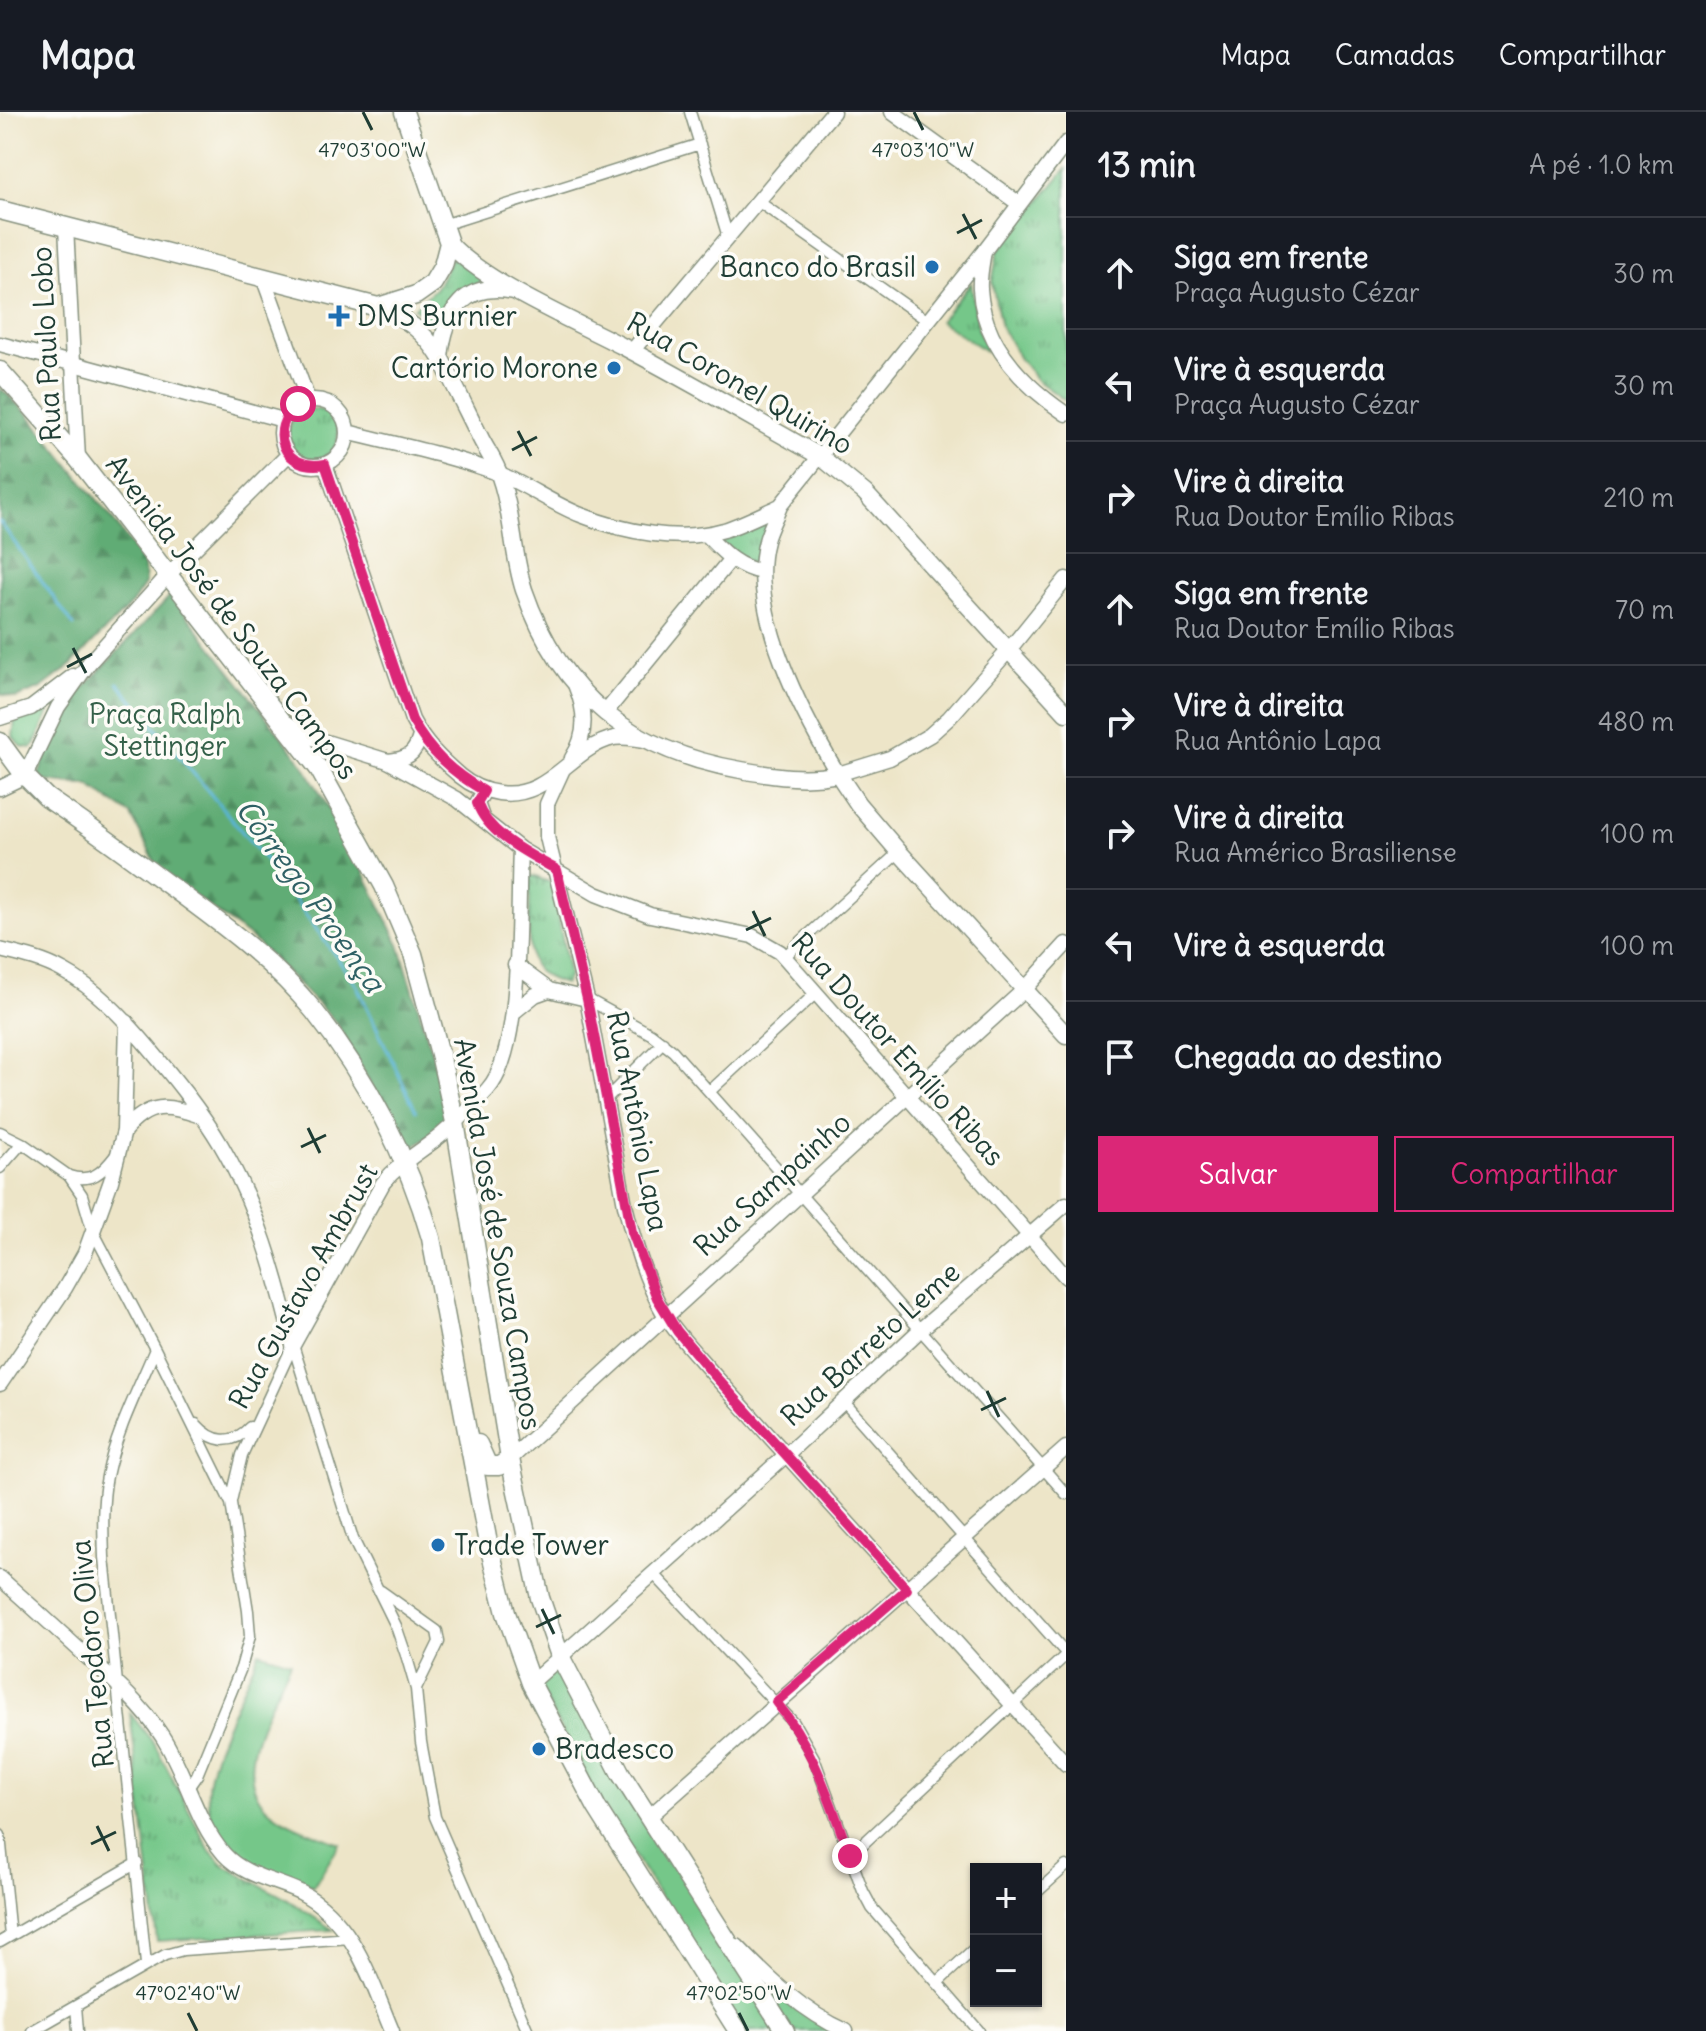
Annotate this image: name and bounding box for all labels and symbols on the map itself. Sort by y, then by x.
text: 47°03'00"W [318,137,426,162]
text: 47°03'10"W [872,137,974,162]
street label: Rua Paulo Lobo [23,245,69,443]
place label: Banco do Brasil [719,249,916,285]
marker: Banco do Brasil [923,258,941,276]
place label: DMS Burnier [357,298,517,334]
street label: Rua Coronel Quirino [621,304,859,462]
marker: DMS Burnier [328,305,350,327]
place label: Cartório Morone [391,350,598,386]
marker: Cartório Morone [605,359,623,377]
route start [280,386,316,422]
street label: Avenida José de Souza Campos [98,448,366,786]
park label: Praça Ralph Stettinger [89,696,241,764]
water label: Córrego Proença [228,791,395,1001]
street label: Rua Doutor Emílio Ribas [784,925,1012,1173]
street label: Rua Antônio Lapa [599,1008,677,1234]
street label: Avenida José de Souza Campos [446,1035,550,1433]
street label: Rua Sampainho [686,1104,858,1264]
street label: Rua Gustavo Ambrust [221,1157,385,1415]
street label: Rua Barreto Leme [773,1254,967,1434]
place label: Trade Tower [454,1527,609,1563]
marker: Trade Tower [429,1536,447,1554]
street label: Rua Teodoro Oliva [62,1538,122,1770]
place label: Bradesco [555,1731,674,1767]
marker: Bradesco [530,1740,548,1758]
route end [832,1838,868,1874]
text: 47°02'40"W [136,1980,240,2005]
text: 47°02'50"W [686,1980,792,2005]

